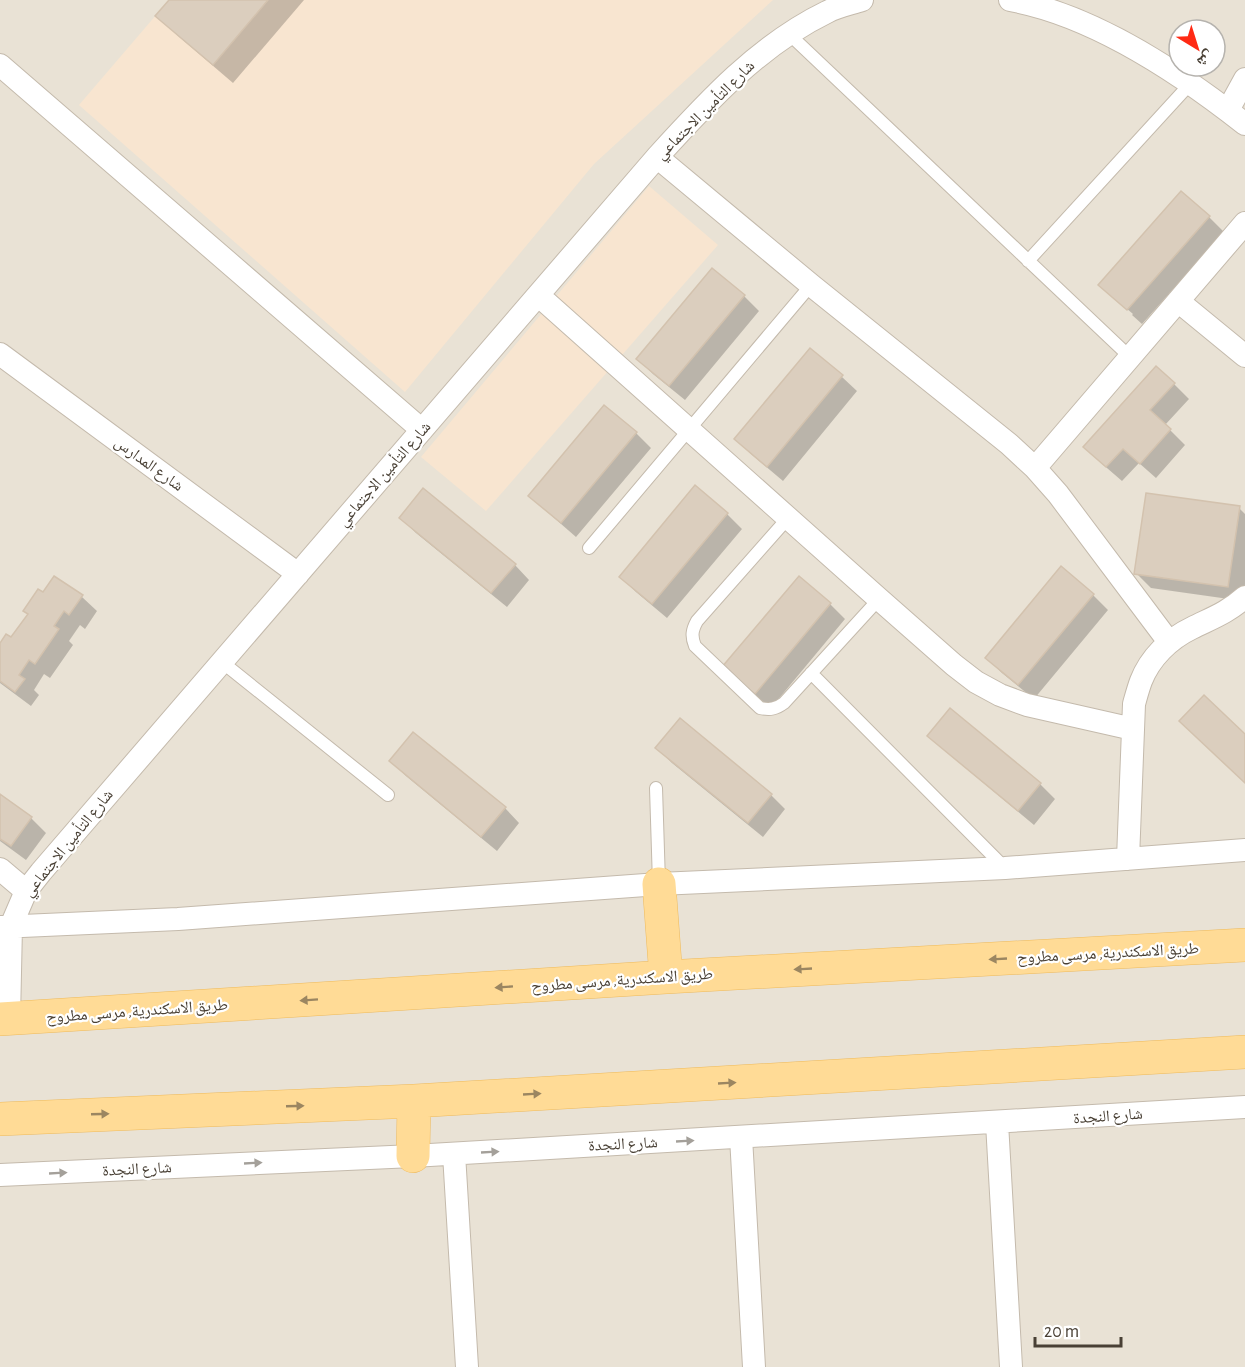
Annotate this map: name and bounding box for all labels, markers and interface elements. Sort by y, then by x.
north arrow [1167,18,1227,78]
text: ش [1193,47,1217,71]
street label: شارع التأمين الاجتماعي [651,56,761,166]
street label: شارع التأمين الاجتماعي [333,417,437,532]
street label: شارع المدارس [111,434,186,496]
street label: شارع التأمين الاجتماعي [19,785,119,902]
street label: طريق الاسكندرية, مرسى مطروح [1017,940,1200,968]
one-way arrow [988,954,1007,963]
one-way arrow [794,965,813,974]
street label: طريق الاسكندرية, مرسى مطروح [531,966,714,996]
one-way arrow [494,982,513,992]
one-way arrow [300,995,319,1004]
street label: طريق الاسكندرية, مرسى مطروح [46,997,229,1027]
one-way arrow [717,1078,736,1087]
one-way arrow [522,1089,541,1099]
one-way arrow [286,1101,305,1110]
street label: شارع النجدة [1073,1106,1143,1128]
one-way arrow [91,1110,110,1119]
street label: شارع النجدة [588,1134,658,1156]
one-way arrow [675,1136,694,1145]
one-way arrow [480,1147,499,1156]
street label: شارع النجدة [102,1159,172,1181]
one-way arrow [244,1159,263,1168]
one-way arrow [49,1168,68,1177]
scale bar [1035,1310,1120,1348]
text: 20 m [1044,1323,1079,1341]

